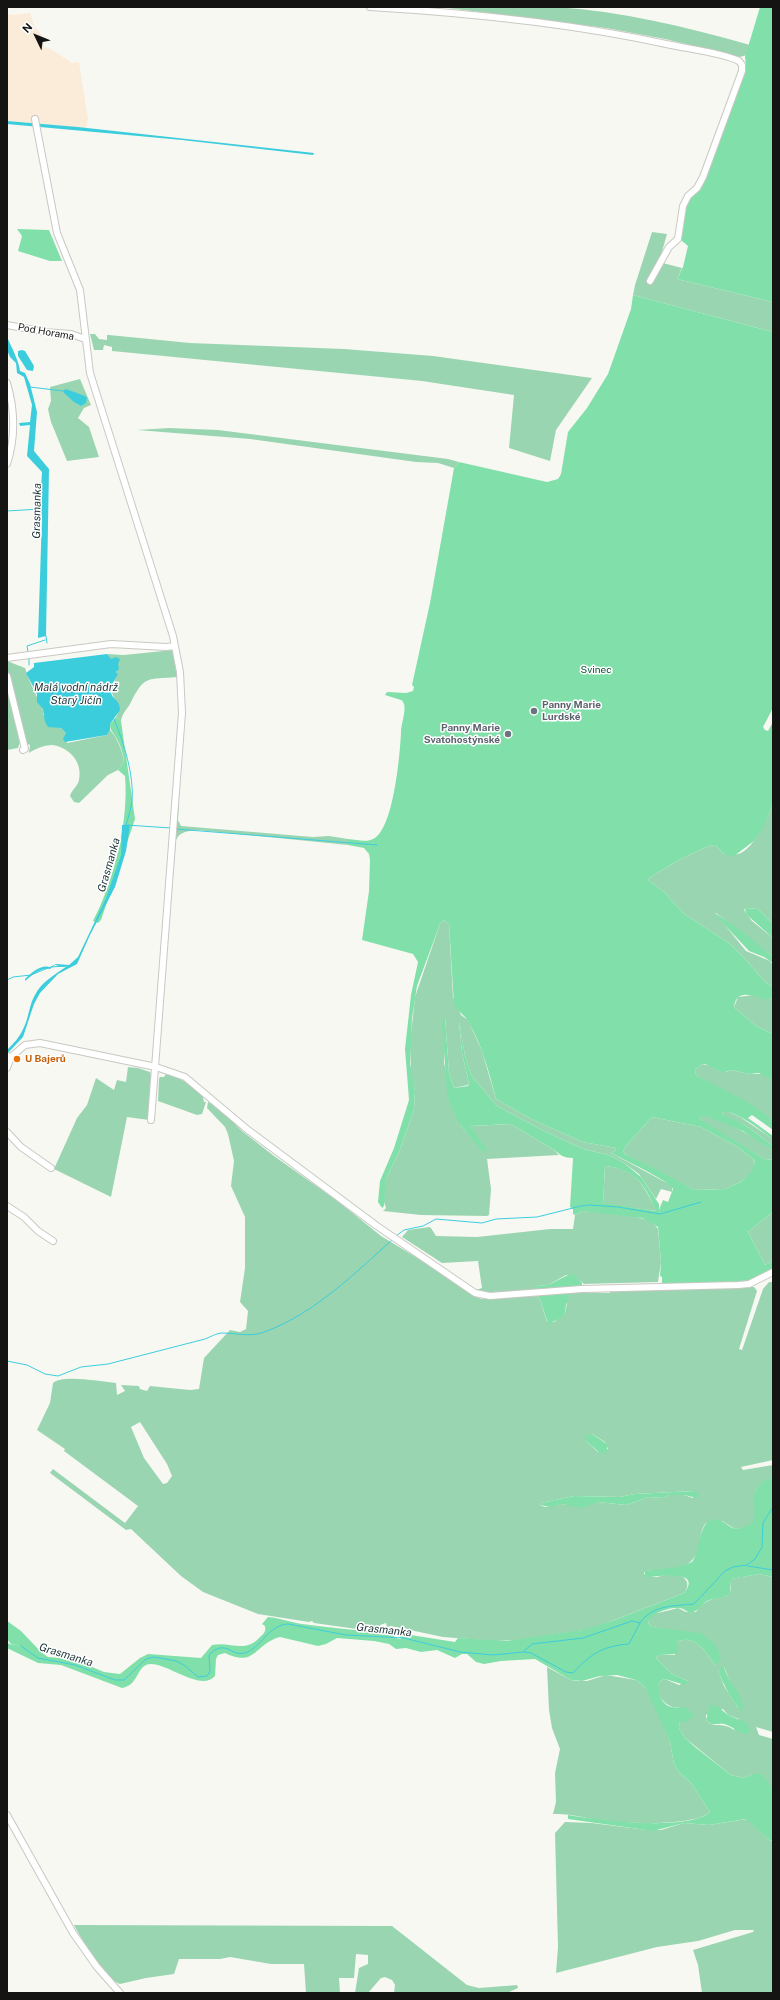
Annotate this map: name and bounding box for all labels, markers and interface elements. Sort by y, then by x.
north arrow [16,16,56,56]
text: N [20,21,35,35]
street label: Pod Horama [17,321,75,343]
water label: Grasmanka [30,483,44,539]
park label: Svinec [580,664,612,676]
water label: Malá vodní nádrž Starý Jičín [34,681,118,707]
place label: Panny Marie Lurdské [542,699,601,722]
marker: Panny Marie Lurdské [529,706,539,716]
place label: Panny Marie Svatohostýnské [424,722,500,746]
marker: Panny Marie Svatohostýnské [503,729,513,739]
water label: Grasmanka [95,836,123,894]
place label: U Bajerů [25,1053,66,1065]
marker: U Bajerů [12,1054,22,1064]
water label: Grasmanka [356,1621,412,1639]
water label: Grasmanka [37,1641,95,1669]

